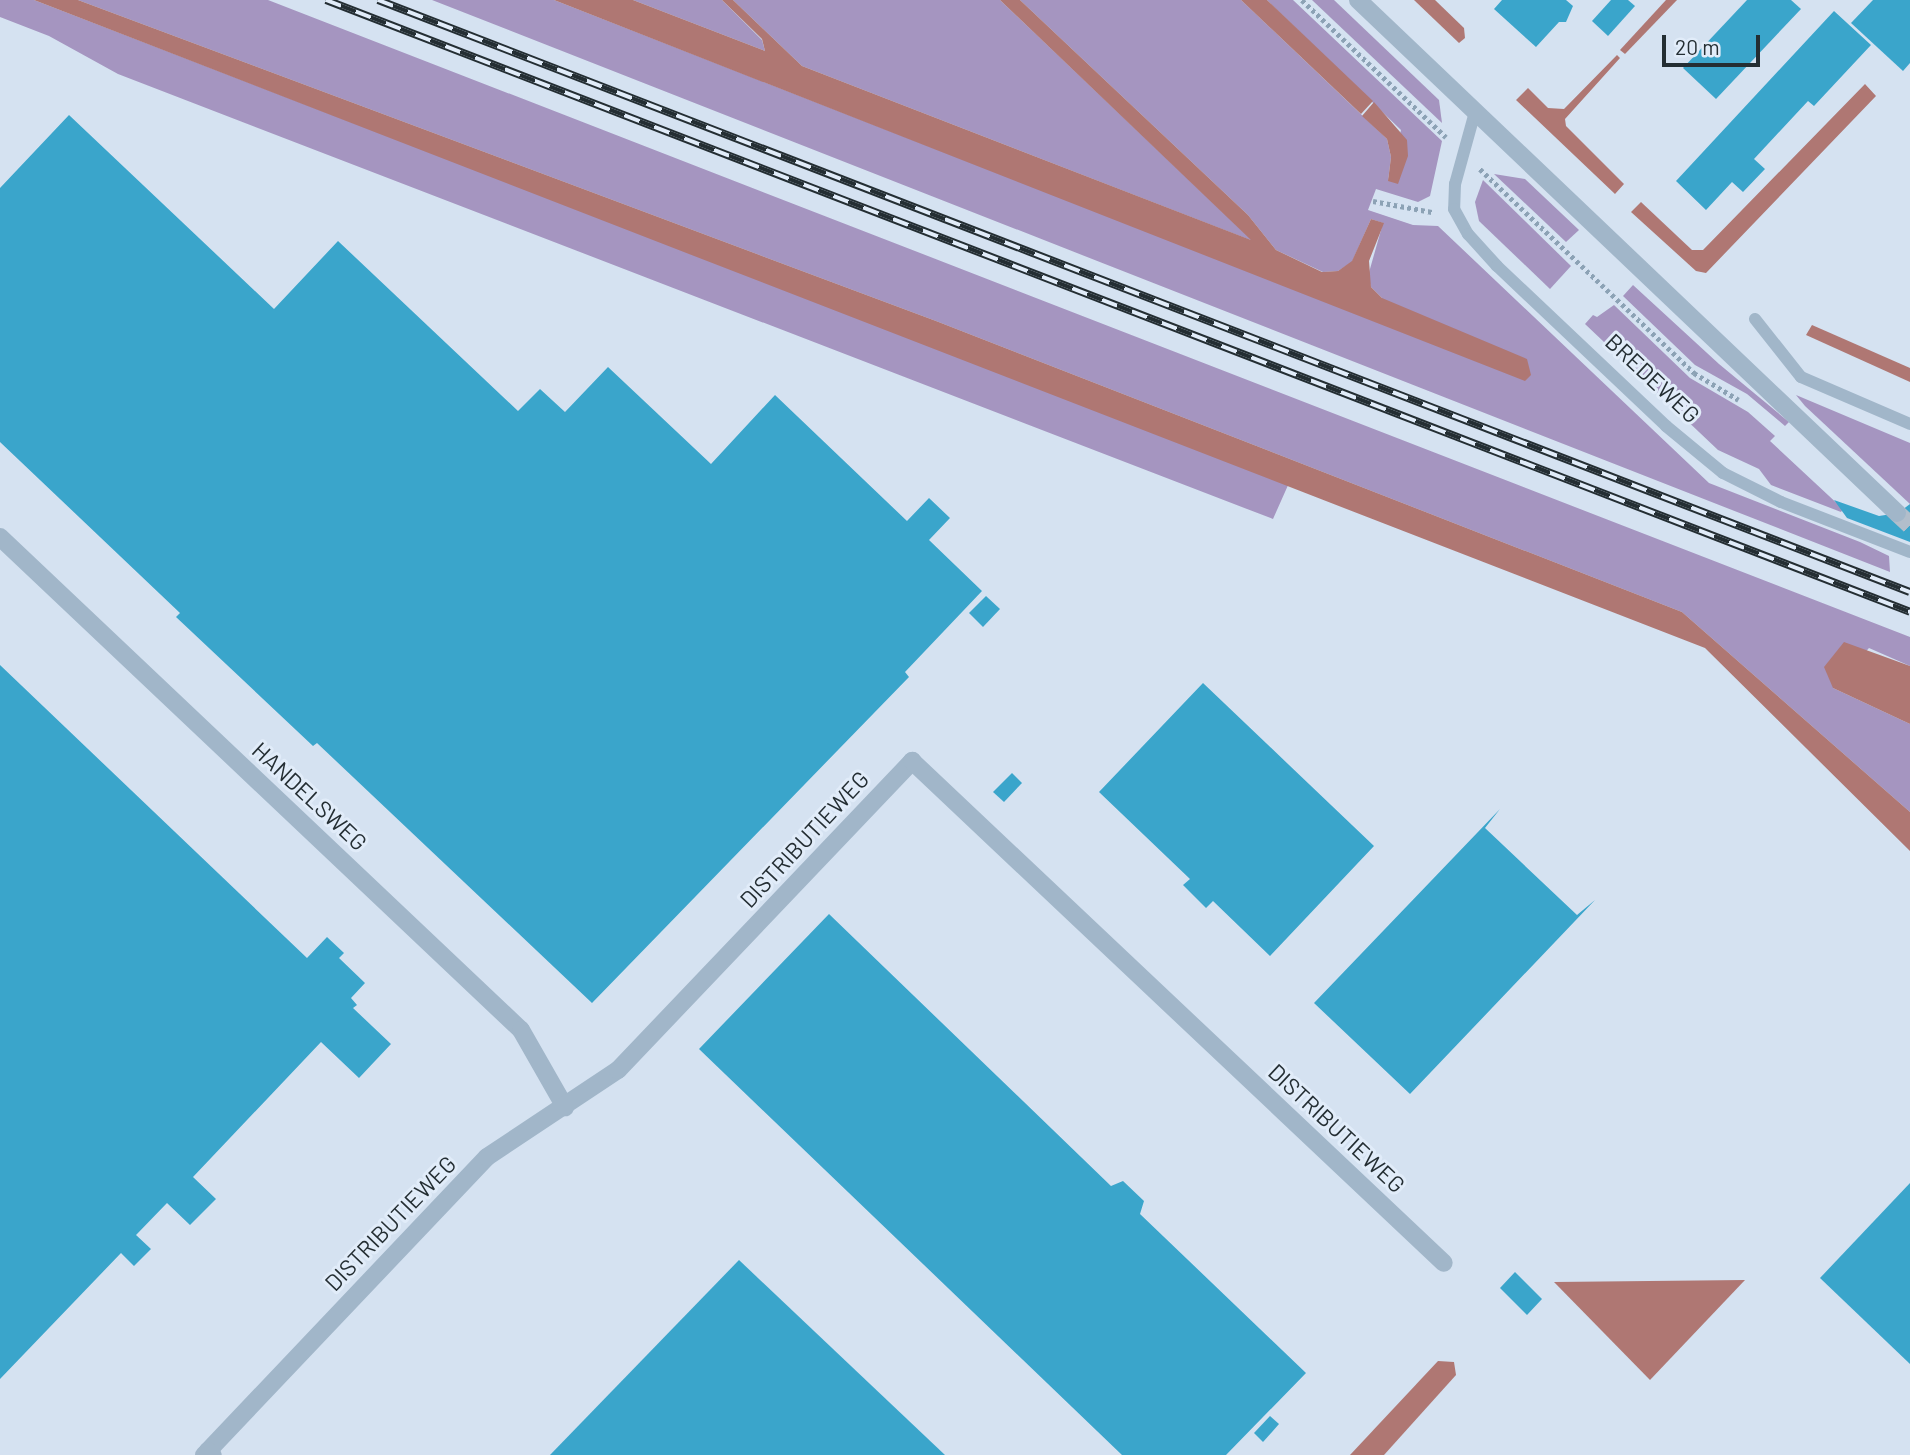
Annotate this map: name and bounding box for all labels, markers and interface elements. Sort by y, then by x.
scale bar [1665,21,1763,65]
text: 20 m [1675,34,1720,59]
street label: BREDEWEG [1600,327,1706,429]
street label: HANDELSWEG [247,736,373,856]
street label: DISTRIBUTIEWEG [734,765,874,913]
street label: DISTRIBUTIEWEG [1263,1058,1411,1198]
street label: DISTRIBUTIEWEG [319,1150,461,1296]

